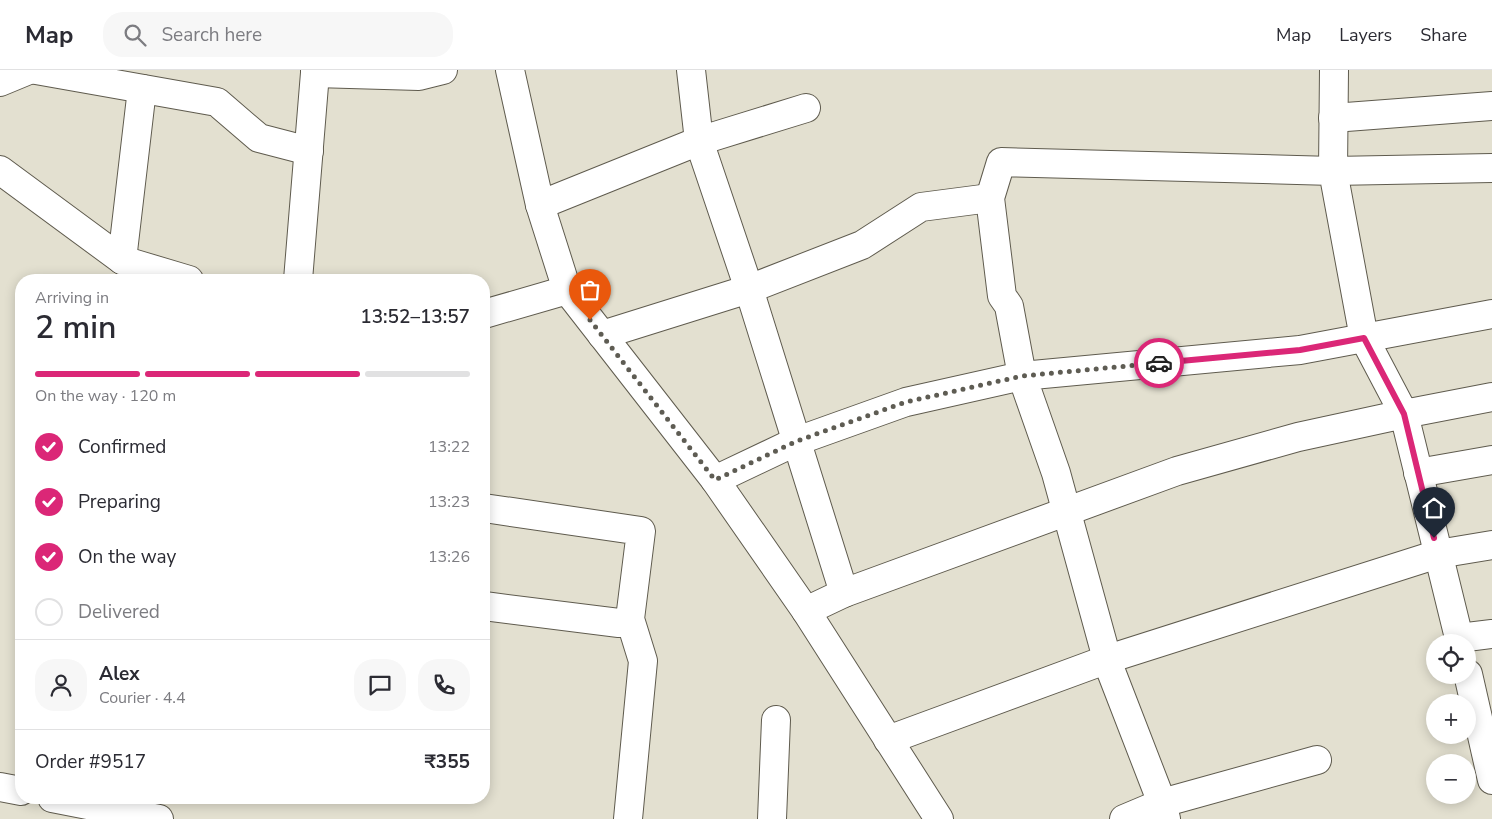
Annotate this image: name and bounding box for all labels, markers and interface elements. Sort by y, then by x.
search box [103,12,453,57]
text: Map [25,19,73,51]
icon: search [121,21,149,49]
text: Search here [161,22,262,48]
text: Map [1276,23,1311,47]
text: Layers [1339,23,1392,47]
text: Share [1420,23,1467,47]
pin [569,269,611,320]
icon: bag [576,276,604,304]
text: Arriving in [35,287,109,309]
text: 13:52–13:57 [360,304,470,330]
text: 2 min [35,306,117,349]
courier [1134,338,1184,388]
icon: car [1145,349,1173,377]
text: On the way · 120 m [35,385,176,407]
icon: check [35,433,63,461]
text: Confirmed [78,434,166,460]
text: 13:22 [428,436,470,458]
pin [1413,487,1455,538]
icon: check [35,488,63,516]
text: Preparing [78,489,161,515]
text: 13:23 [428,491,470,513]
icon: home [1420,494,1448,522]
icon: check [35,543,63,571]
text: On the way [78,544,176,570]
text: 13:26 [428,546,470,568]
text: Delivered [78,599,160,625]
map controls [1426,634,1476,804]
button: locate [1426,634,1476,684]
button: person [35,659,87,711]
button: chat [354,659,406,711]
button: phone [418,659,470,711]
text: Alex [99,661,140,687]
text: Courier · 4.4 [99,687,185,709]
button: + [1426,694,1476,744]
text: Order #9517 [35,749,146,775]
text: ₹355 [424,749,470,775]
button: − [1426,754,1476,804]

